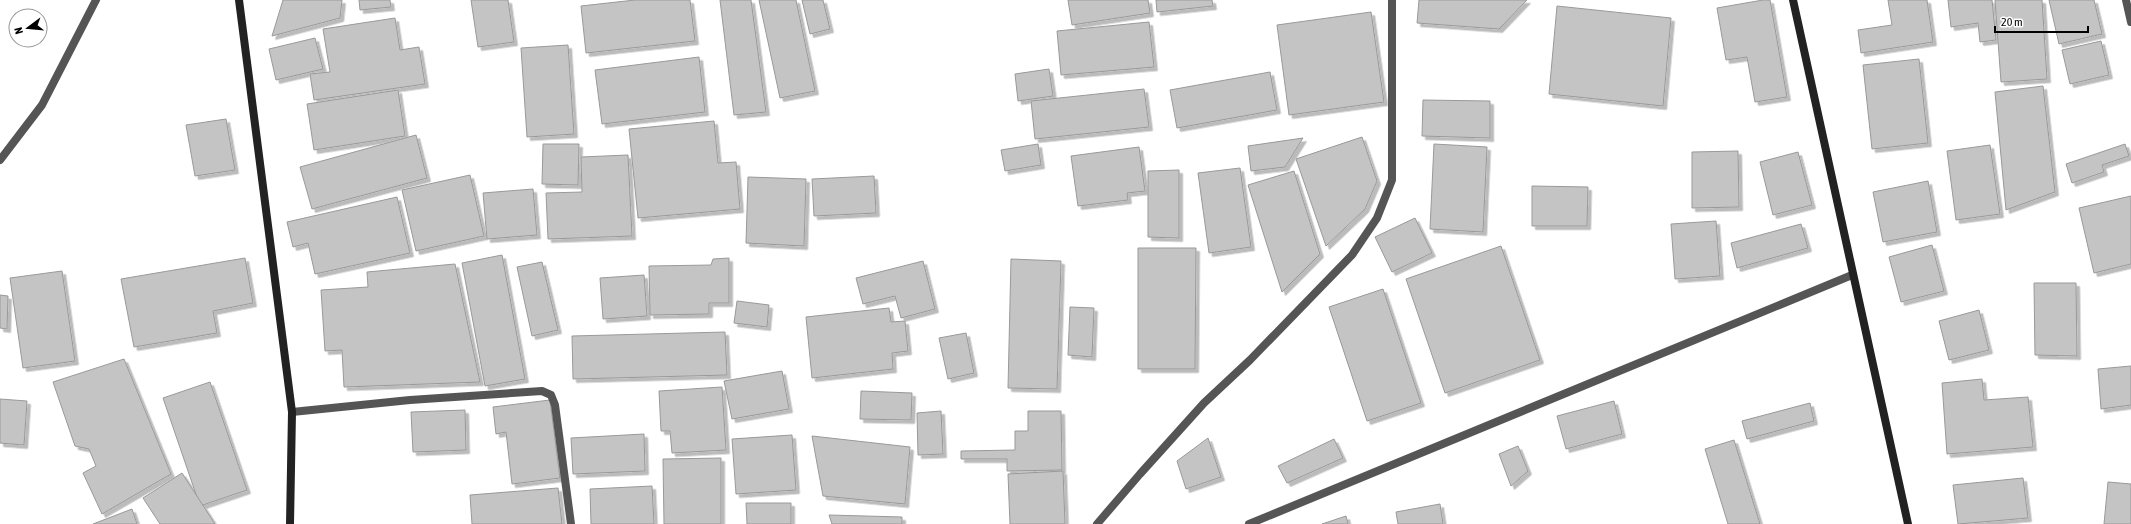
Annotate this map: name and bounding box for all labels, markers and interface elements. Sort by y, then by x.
north arrow [8,8,48,48]
scale bar [1995,8,2088,34]
text: 20 m [2001,15,2023,29]
text: N [12,26,25,36]

